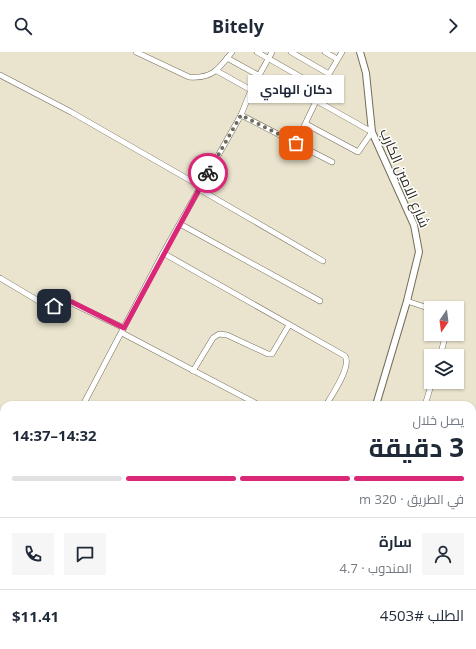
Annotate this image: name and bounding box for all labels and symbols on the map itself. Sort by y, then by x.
callout: دكان الهادي [248,75,344,103]
street label: شارع الامين الكارب [376,125,435,230]
pin [279,126,313,160]
courier [188,153,228,193]
pin [37,289,71,323]
north arrow [424,301,464,341]

